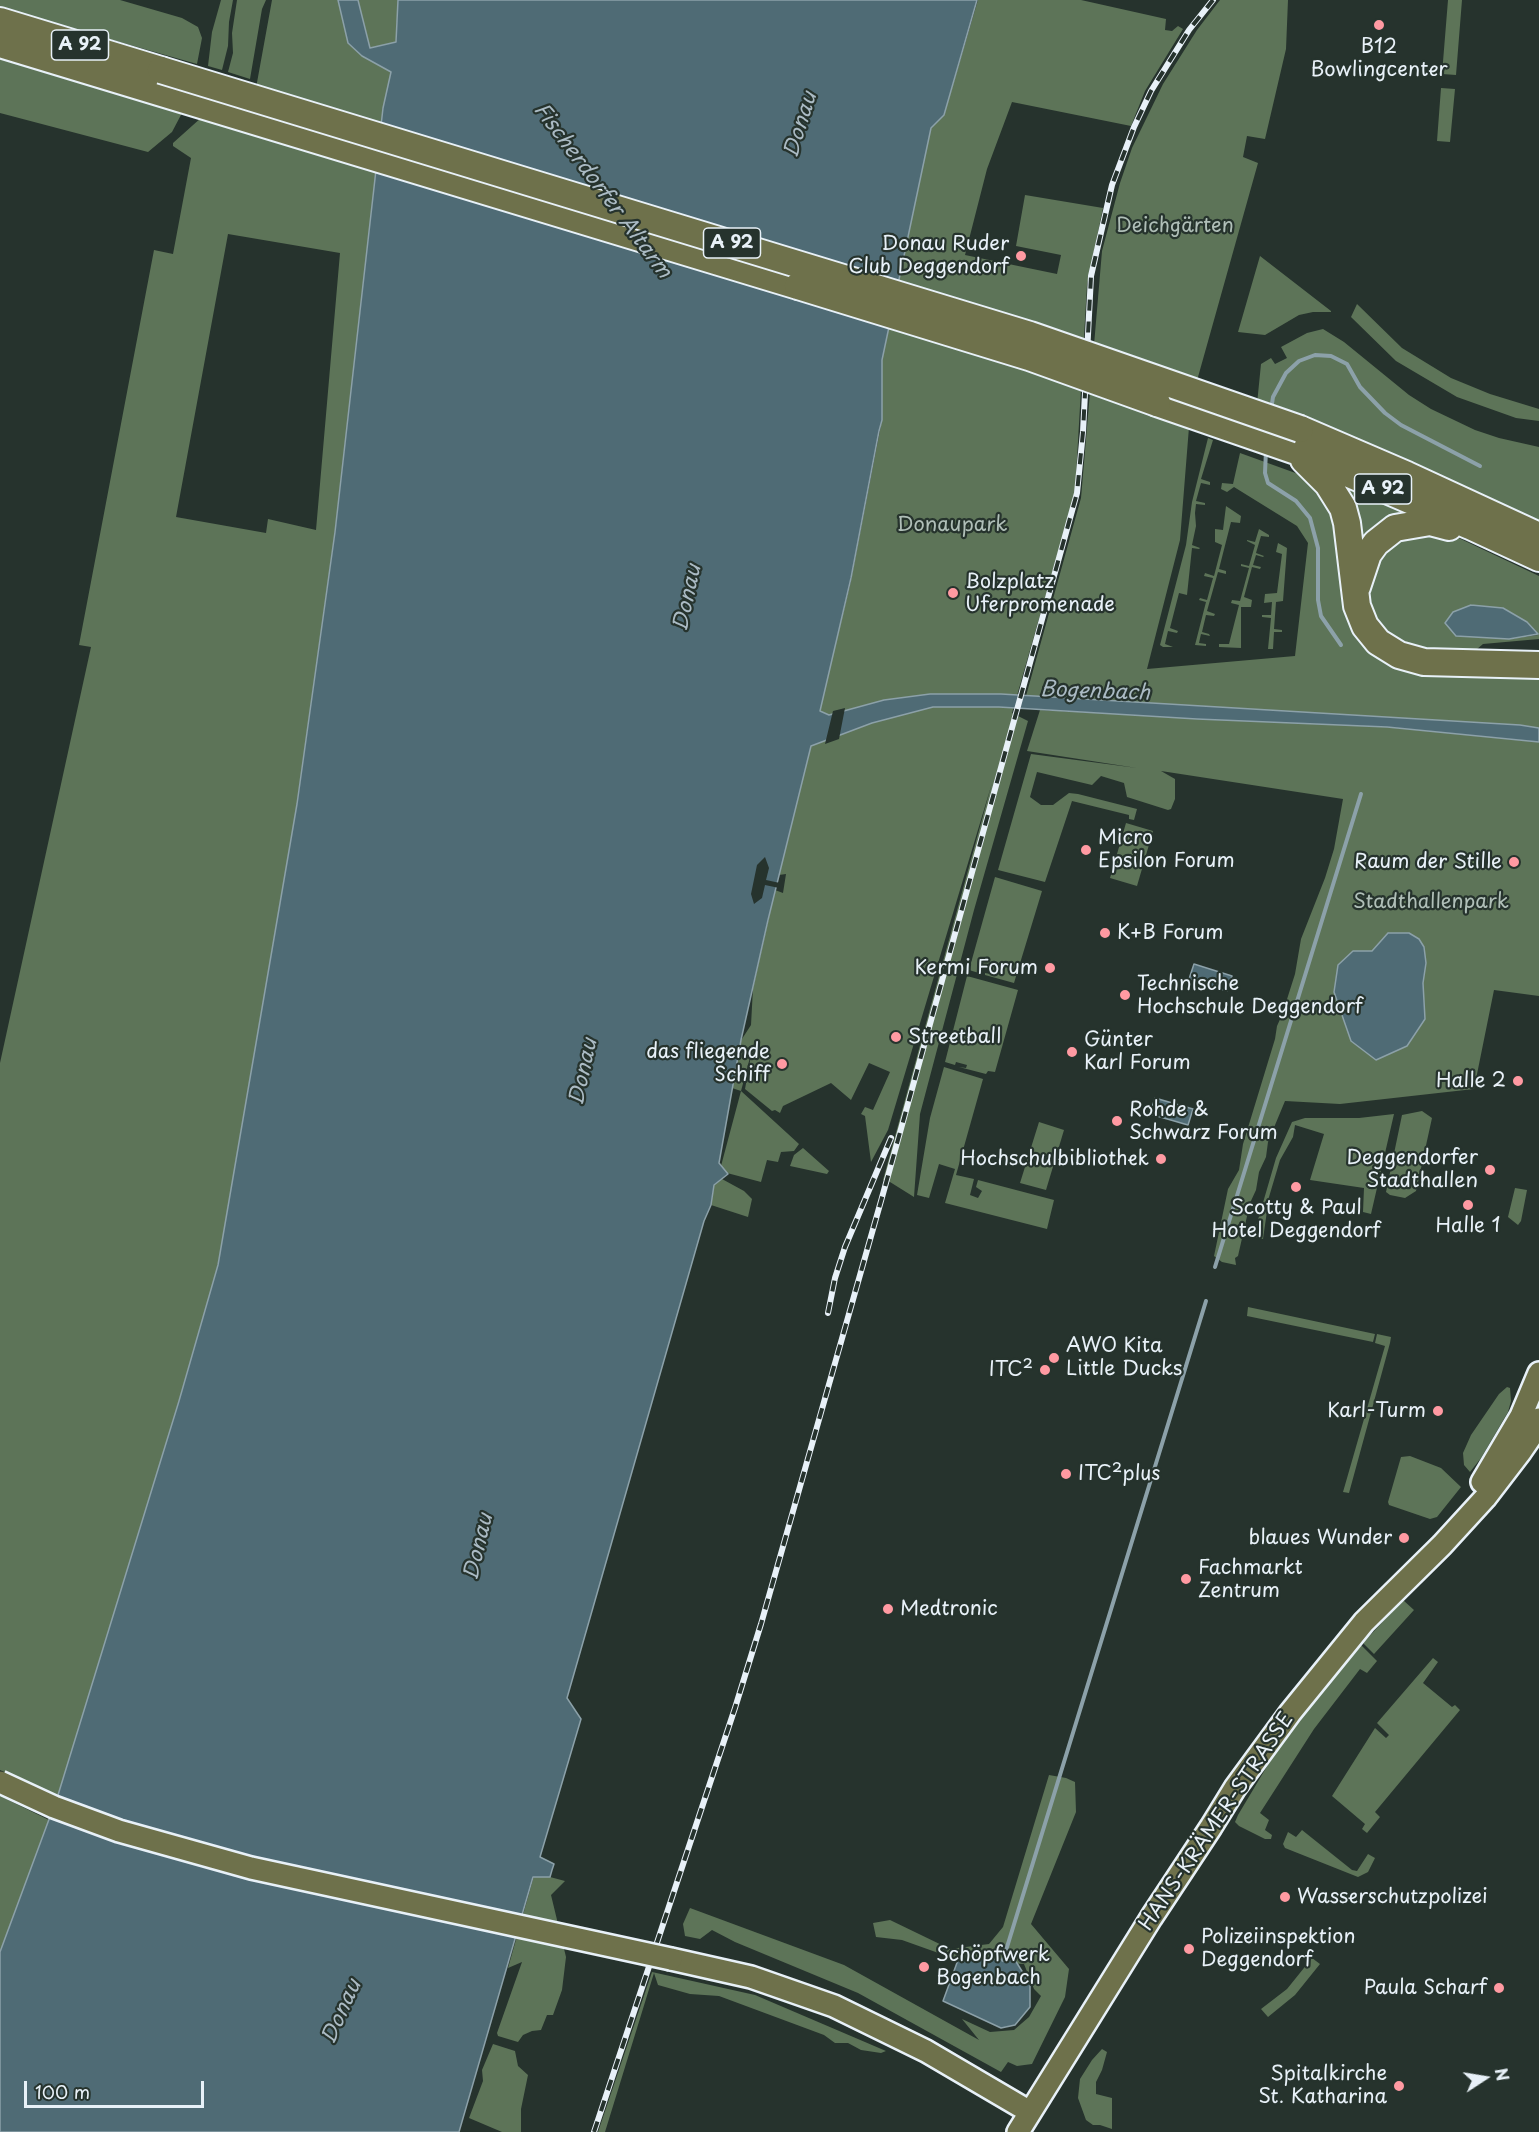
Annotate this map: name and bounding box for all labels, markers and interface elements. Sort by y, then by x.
marker: B12 Bowlingcenter [1372,18,1386,32]
road number: A 92 [52,30,109,60]
place label: B12 Bowlingcenter [1310,35,1448,82]
water label: Donau [779,89,823,161]
water label: Fischerdorfer Altarm [528,98,676,284]
park label: Deichgärten [1116,214,1234,238]
road number: A 92 [704,228,760,258]
place label: Donau Ruder Club Deggendorf [848,232,1009,279]
marker: Donau Ruder Club Deggendorf [1014,249,1028,263]
road number: A 92 [1354,474,1412,504]
park label: Donaupark [897,513,1007,537]
water label: Donau [669,562,707,634]
place label: Bolzplatz Uferpromenade [965,570,1115,617]
marker: Bolzplatz Uferpromenade [946,586,960,600]
water label: Bogenbach [1040,677,1150,707]
place label: Micro Epsilon Forum [1098,826,1235,873]
marker: Micro Epsilon Forum [1079,843,1093,857]
place label: Raum der Stille [1354,850,1502,874]
marker: Raum der Stille [1507,855,1521,869]
park label: Stadthallenpark [1353,890,1509,914]
place label: K+B Forum [1117,921,1223,945]
marker: K+B Forum [1098,926,1112,940]
place label: Kermi Forum [914,956,1038,980]
marker: Kermi Forum [1043,961,1057,975]
place label: Technische Hochschule Deggendorf [1137,972,1363,1019]
marker: Technische Hochschule Deggendorf [1118,988,1132,1002]
place label: Streetball [908,1025,1001,1049]
place label: Günter Karl Forum [1084,1028,1191,1075]
marker: Streetball [889,1030,903,1044]
water label: Donau [565,1036,603,1108]
place label: das fliegende Schiff [646,1040,770,1087]
marker: Günter Karl Forum [1065,1045,1079,1059]
marker: das fliegende Schiff [775,1057,789,1071]
place label: Halle 2 [1436,1069,1506,1093]
marker: Halle 2 [1511,1074,1525,1088]
place label: Rohde & Schwarz Forum [1129,1098,1278,1145]
marker: Rohde & Schwarz Forum [1110,1114,1124,1128]
place label: Deggendorfer Stadthallen [1347,1146,1478,1193]
place label: Hochschulbibliothek [960,1147,1149,1171]
marker: Hochschulbibliothek [1154,1152,1168,1166]
marker: Deggendorfer Stadthallen [1483,1163,1497,1177]
marker: Scotty & Paul Hotel Deggendorf [1289,1180,1303,1194]
place label: Scotty & Paul Hotel Deggendorf [1211,1196,1381,1243]
marker: Halle 1 [1461,1198,1475,1212]
place label: Halle 1 [1436,1214,1500,1238]
place label: AWO Kita Little Ducks [1066,1334,1182,1381]
marker: AWO Kita Little Ducks [1047,1351,1061,1365]
place label: ITC² [989,1358,1033,1382]
marker: ITC² [1038,1363,1052,1377]
place label: Karl-Turm [1327,1399,1426,1423]
marker: Karl-Turm [1431,1404,1445,1418]
place label: ITC²plus [1078,1462,1160,1486]
marker: ITC²plus [1059,1467,1073,1481]
water label: Donau [459,1511,499,1583]
place label: blaues Wunder [1249,1526,1392,1550]
marker: blaues Wunder [1397,1531,1411,1545]
place label: Fachmarkt Zentrum [1198,1556,1303,1603]
marker: Fachmarkt Zentrum [1179,1572,1193,1586]
place label: Medtronic [900,1597,998,1621]
marker: Medtronic [881,1602,895,1616]
street label: HANS-KRÄMER-STRASSE [1135,1708,1299,1936]
place label: Wasserschutzpolizei [1297,1885,1488,1909]
marker: Wasserschutzpolizei [1278,1890,1292,1904]
place label: Polizeiinspektion Deggendorf [1201,1925,1355,1972]
marker: Polizeiinspektion Deggendorf [1182,1942,1196,1956]
place label: Schöpfwerk Bogenbach [936,1943,1050,1990]
marker: Schöpfwerk Bogenbach [917,1960,931,1974]
water label: Donau [317,1976,367,2048]
place label: Paula Scharf [1364,1976,1487,2000]
marker: Paula Scharf [1492,1981,1506,1995]
north arrow [1455,2048,1515,2108]
place label: Spitalkirche St. Katharina [1258,2062,1387,2109]
text: N [1490,2066,1516,2083]
scale bar [27,2069,207,2107]
text: 100 m [35,2078,90,2105]
marker: Spitalkirche St. Katharina [1392,2079,1406,2093]

